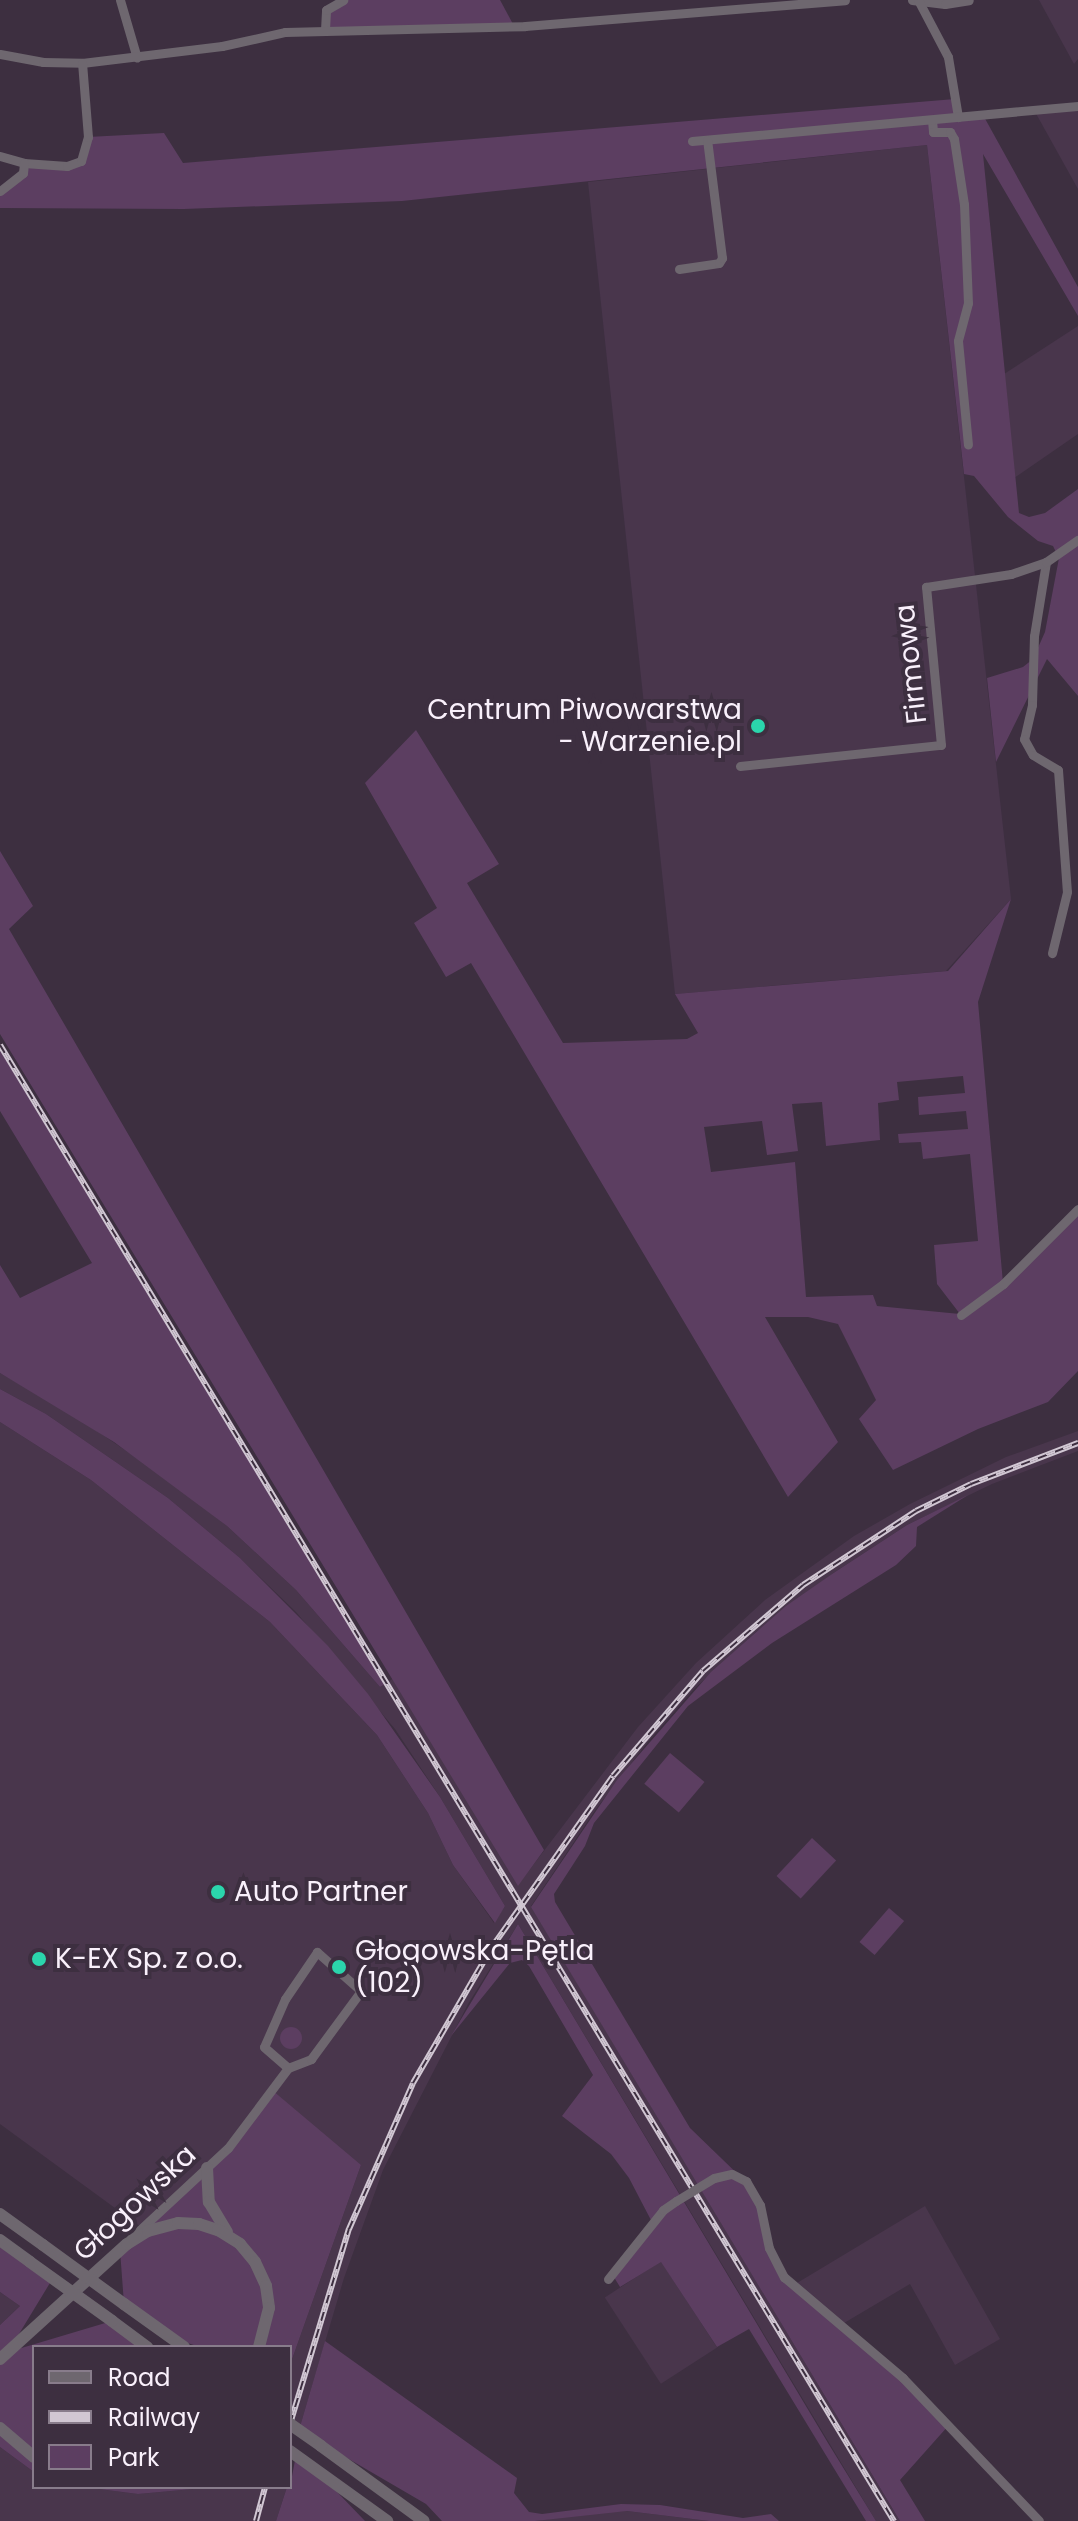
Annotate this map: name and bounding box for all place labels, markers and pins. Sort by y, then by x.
place label: Centrum Piwowarstwa - Warzenie.pl [427,693,742,759]
marker: Centrum Piwowarstwa - Warzenie.pl [749,717,767,735]
place label: Auto Partner [234,1875,408,1909]
marker: Auto Partner [209,1883,227,1901]
place label: Głogowska-Pętla (102) [355,1934,595,2000]
place label: K-EX Sp. z o.o. [55,1942,243,1976]
marker: K-EX Sp. z o.o. [30,1950,48,1968]
marker: Głogowska-Pętla (102) [330,1958,348,1976]

